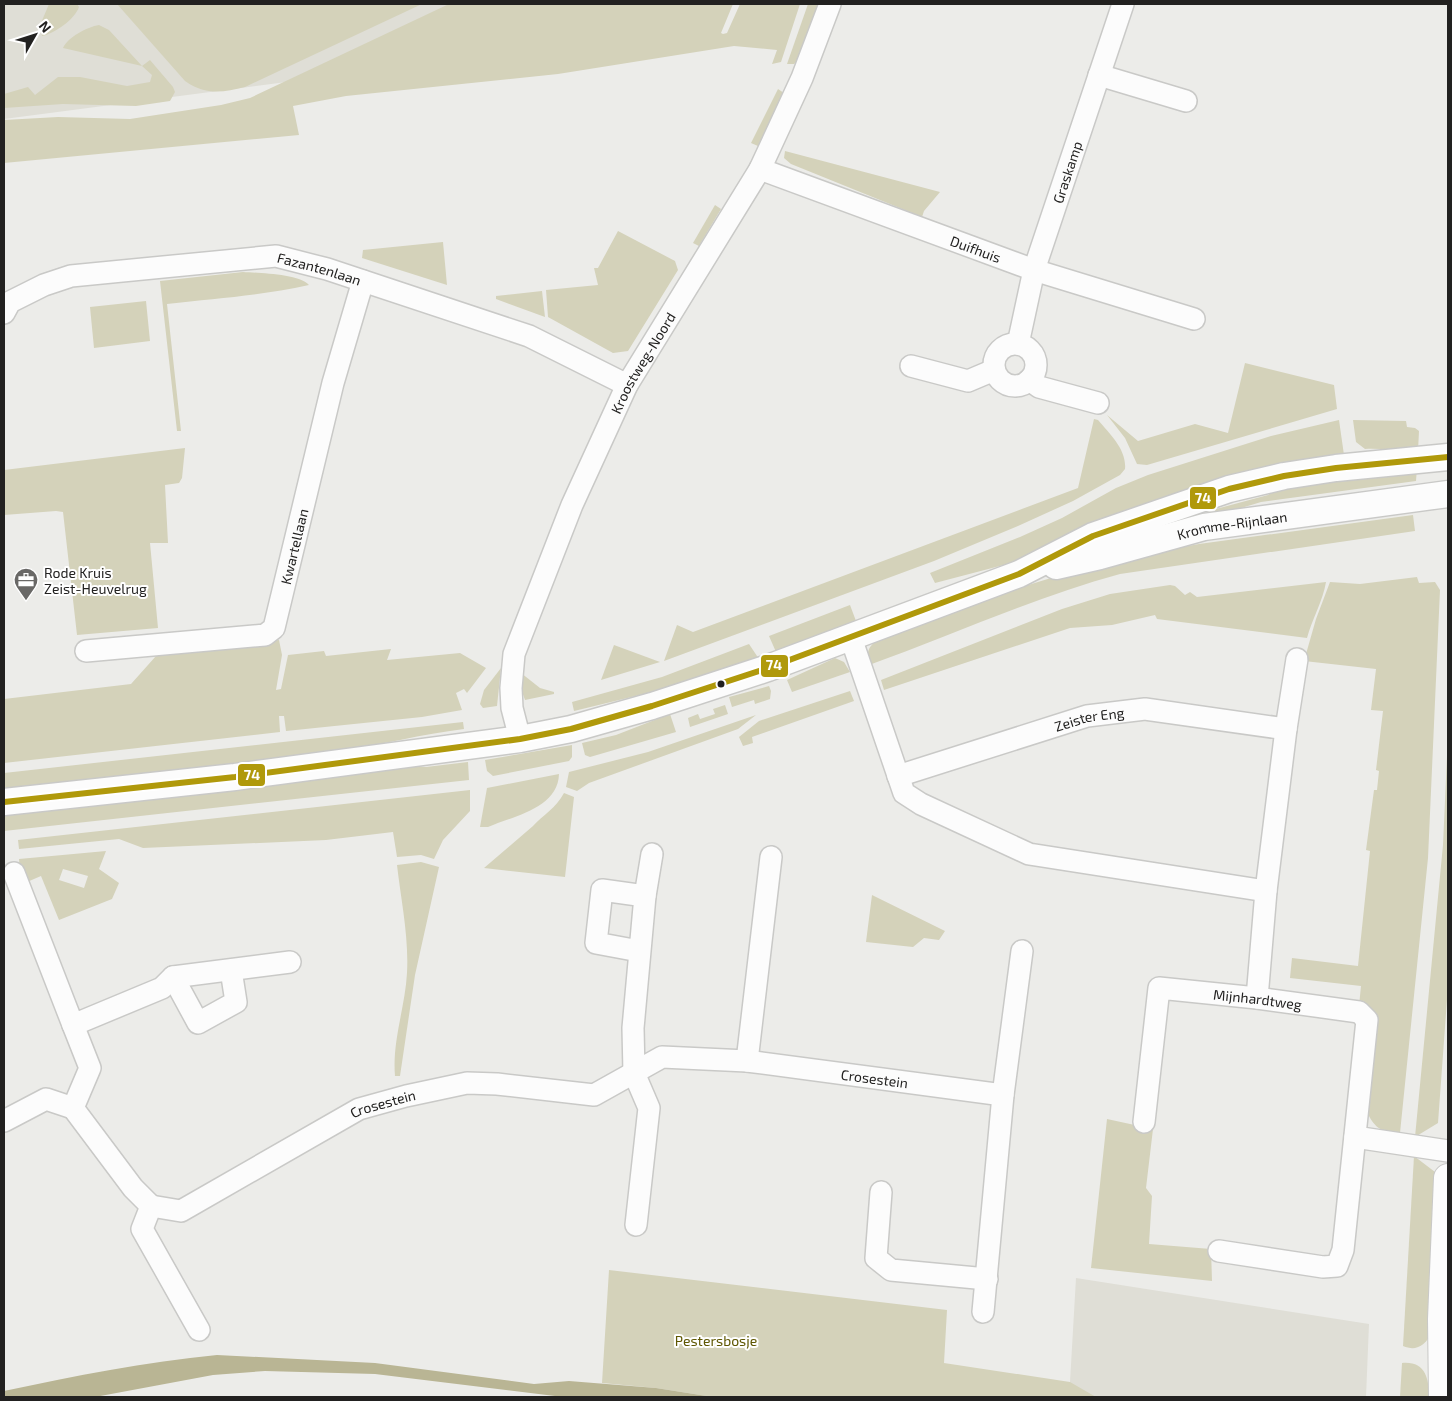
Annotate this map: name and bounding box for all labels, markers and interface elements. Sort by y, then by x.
north arrow [10,10,60,60]
text: N [36,17,55,36]
street label: Graskamp [1048,139,1085,205]
street label: Duifhuis [948,231,1004,266]
street label: Fazantenlaan [276,248,364,288]
street label: Kroostweg-Noord [607,309,678,416]
line badge: 74 [1189,486,1217,510]
text: 74 [1195,489,1211,506]
street label: Kwartellaan [276,507,311,586]
street label: Kromme-Rijnlaan [1175,507,1288,543]
place label: Rode Kruis Zeist-Heuvelrug [44,564,147,597]
office icon: Rode Kruis Zeist-Heuvelrug [13,567,39,601]
line badge: 74 [760,654,789,678]
text: 74 [766,656,782,673]
unlabelled marker [716,679,726,689]
street label: Zeister Eng [1052,703,1125,734]
line badge: 74 [237,763,266,787]
text: 74 [244,766,260,783]
street label: Mijnhardtweg [1213,985,1303,1013]
street label: Crosestein [840,1065,909,1091]
street label: Crosestein [347,1086,417,1121]
park label: Pestersbosje [675,1332,757,1349]

